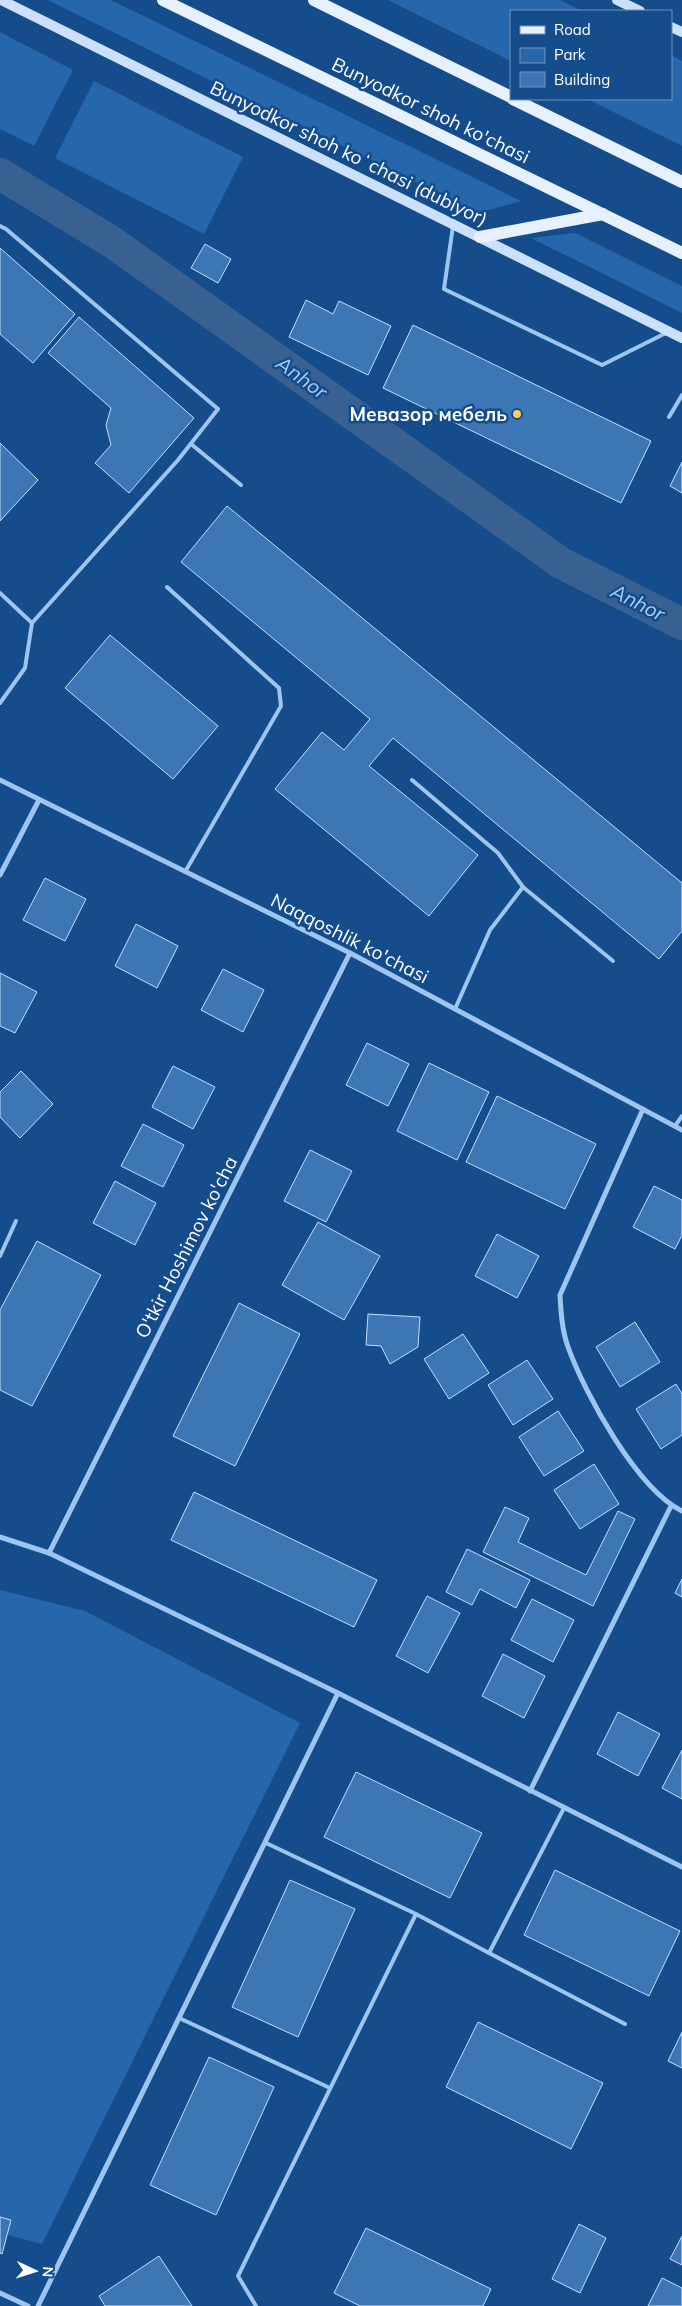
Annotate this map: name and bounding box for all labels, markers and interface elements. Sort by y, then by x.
legend [510,10,672,100]
text: Road [554,20,591,39]
text: Park [554,45,586,64]
street label: Bunyodkor shoh ko'chasi [328,52,534,168]
text: Building [554,70,610,89]
street label: Bunyodkor shoh koʻchasi (dublyor) [206,75,492,231]
water label: Anhor [271,350,333,404]
place label: Мевазор мебель [349,402,507,426]
marker: Мевазор мебель [511,408,523,420]
water label: Anhor [606,578,670,626]
street label: Naqqoshlik ko'chasi [267,888,433,988]
street label: O'tkir Hoshimov ko'cha [130,1152,242,1342]
north arrow [10,2246,60,2296]
text: N [39,2266,57,2278]

